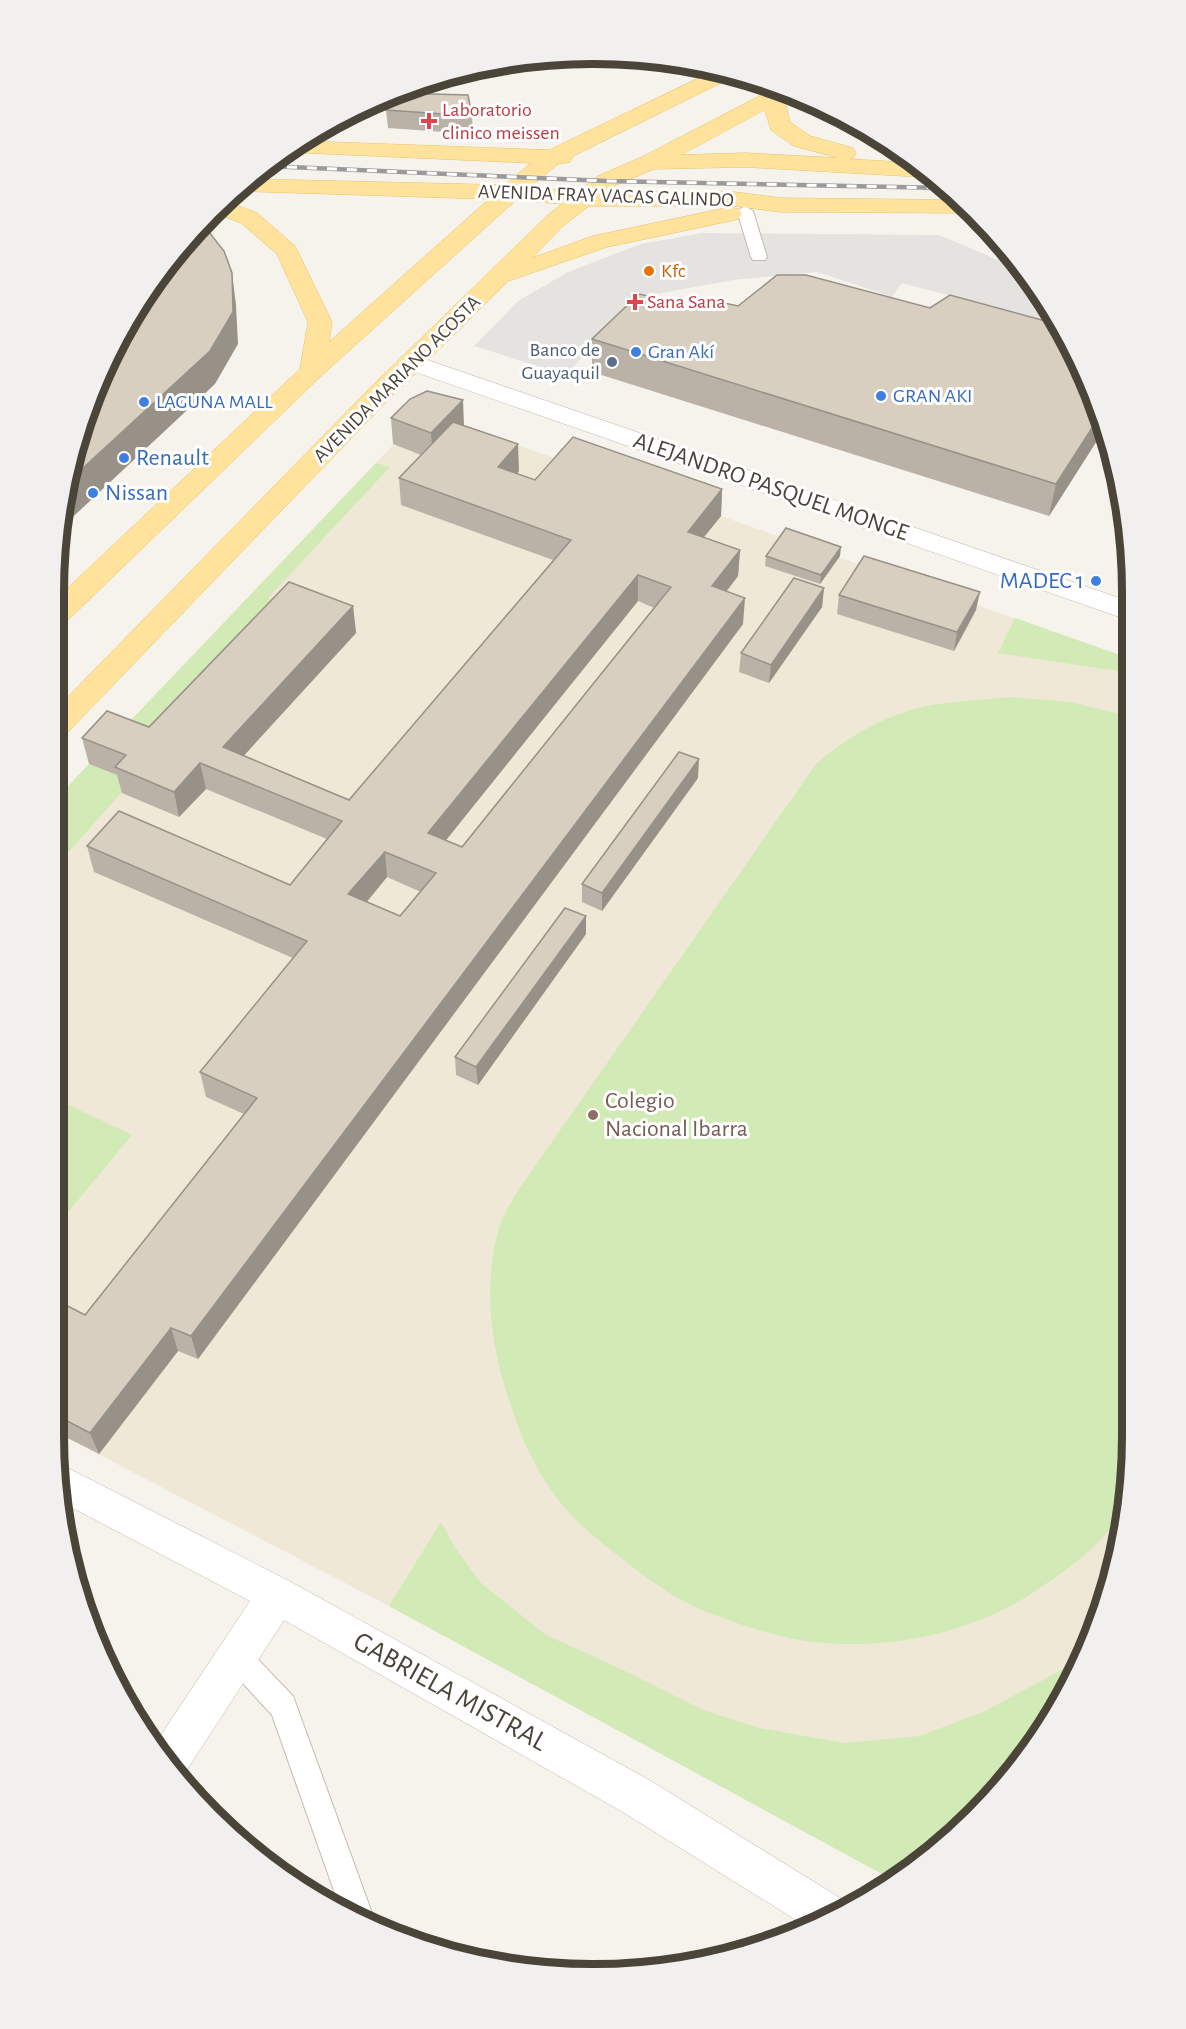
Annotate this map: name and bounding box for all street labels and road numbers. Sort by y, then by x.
street label: AVENIDA FRAY VACAS GALINDO [478,182,734,210]
street label: AVENIDA MARIANO ACOSTA [310,291,485,466]
street label: ALEJANDRO PASQUEL MONGE [630,429,912,546]
street label: GABRIELA MISTRAL [349,1627,552,1757]

